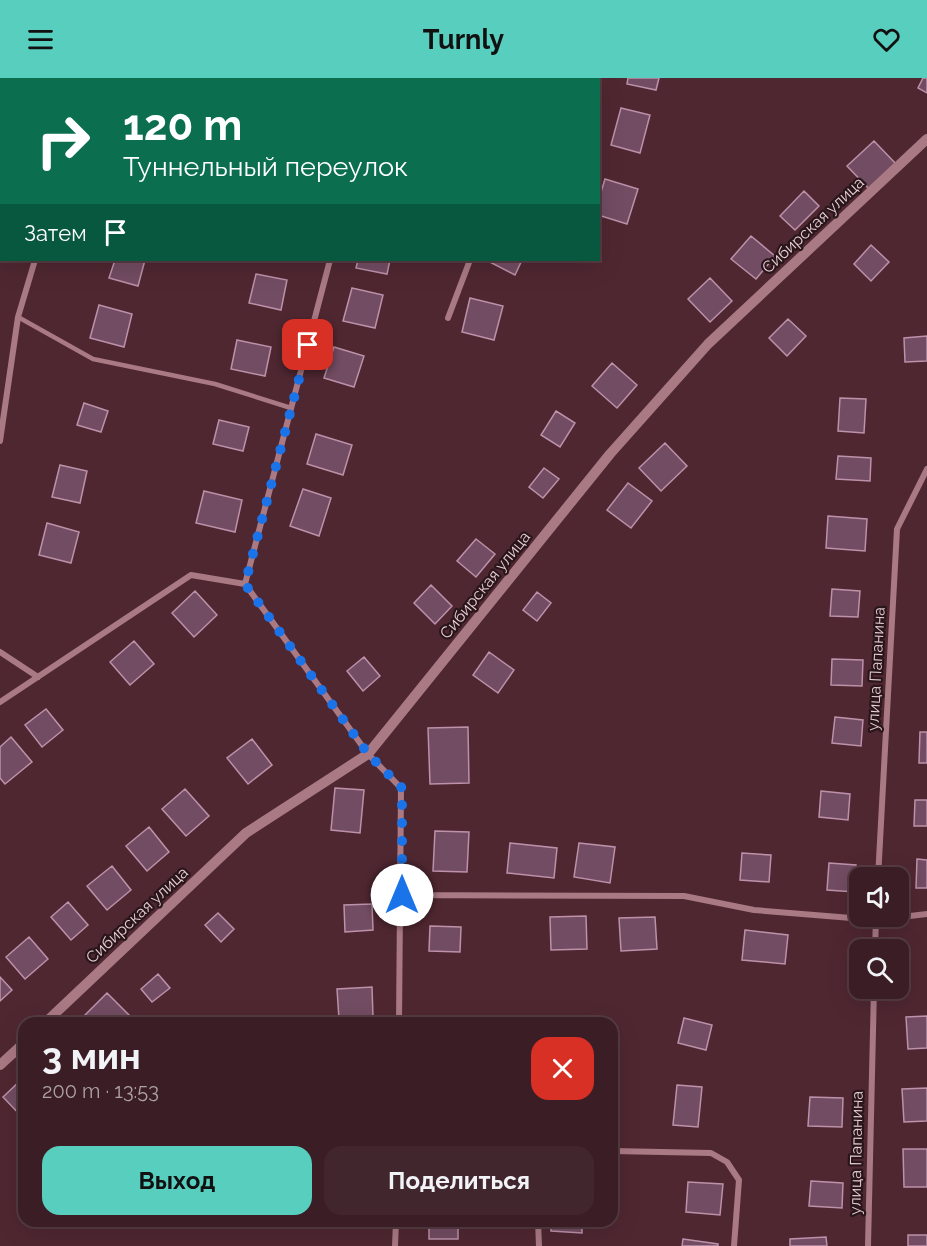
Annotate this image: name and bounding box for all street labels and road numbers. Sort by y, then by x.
street label: Сибирская улица [758,173,868,277]
street label: Сибирская улица [436,528,534,642]
street label: улица Папанина [863,606,889,732]
street label: Сибирская улица [82,863,192,967]
street label: улица Папанина [845,1091,867,1215]

